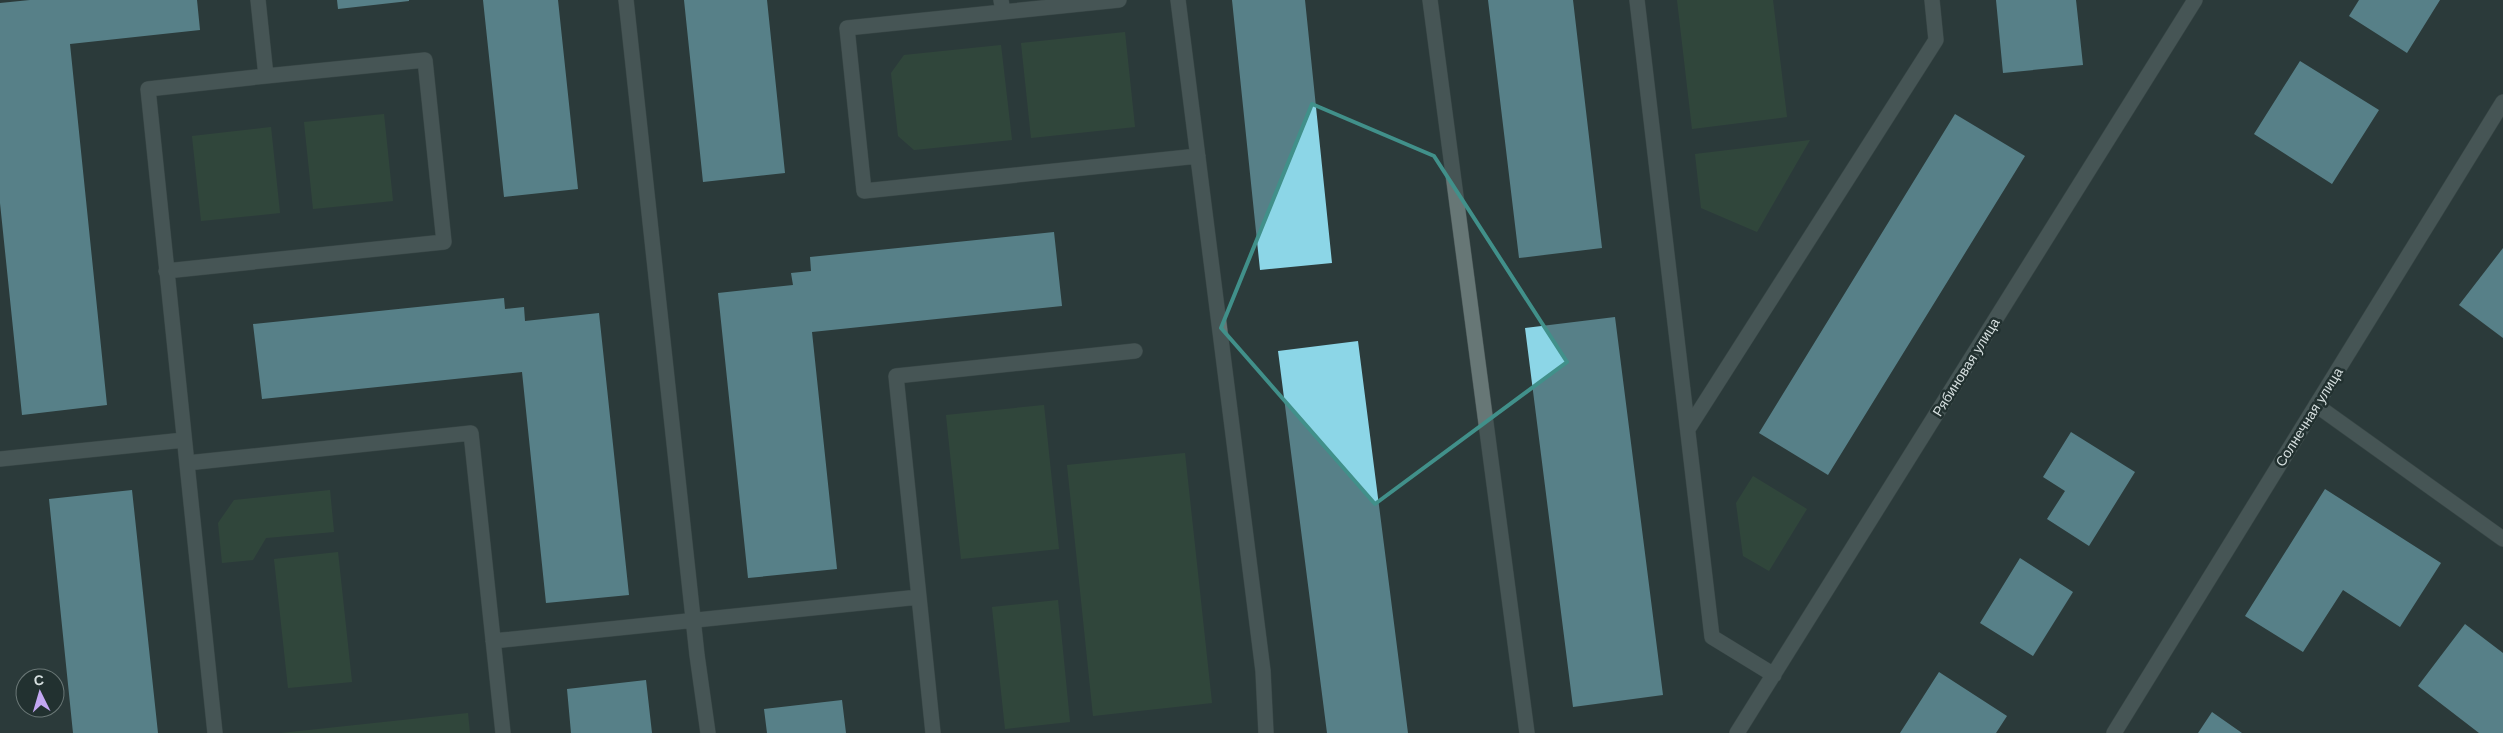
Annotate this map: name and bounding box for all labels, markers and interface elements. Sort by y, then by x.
street label: Рябиновая улица [1929,315,2003,419]
street label: Солнечная улица [2272,364,2346,469]
north arrow [15,668,65,718]
text: С [33,672,45,688]

